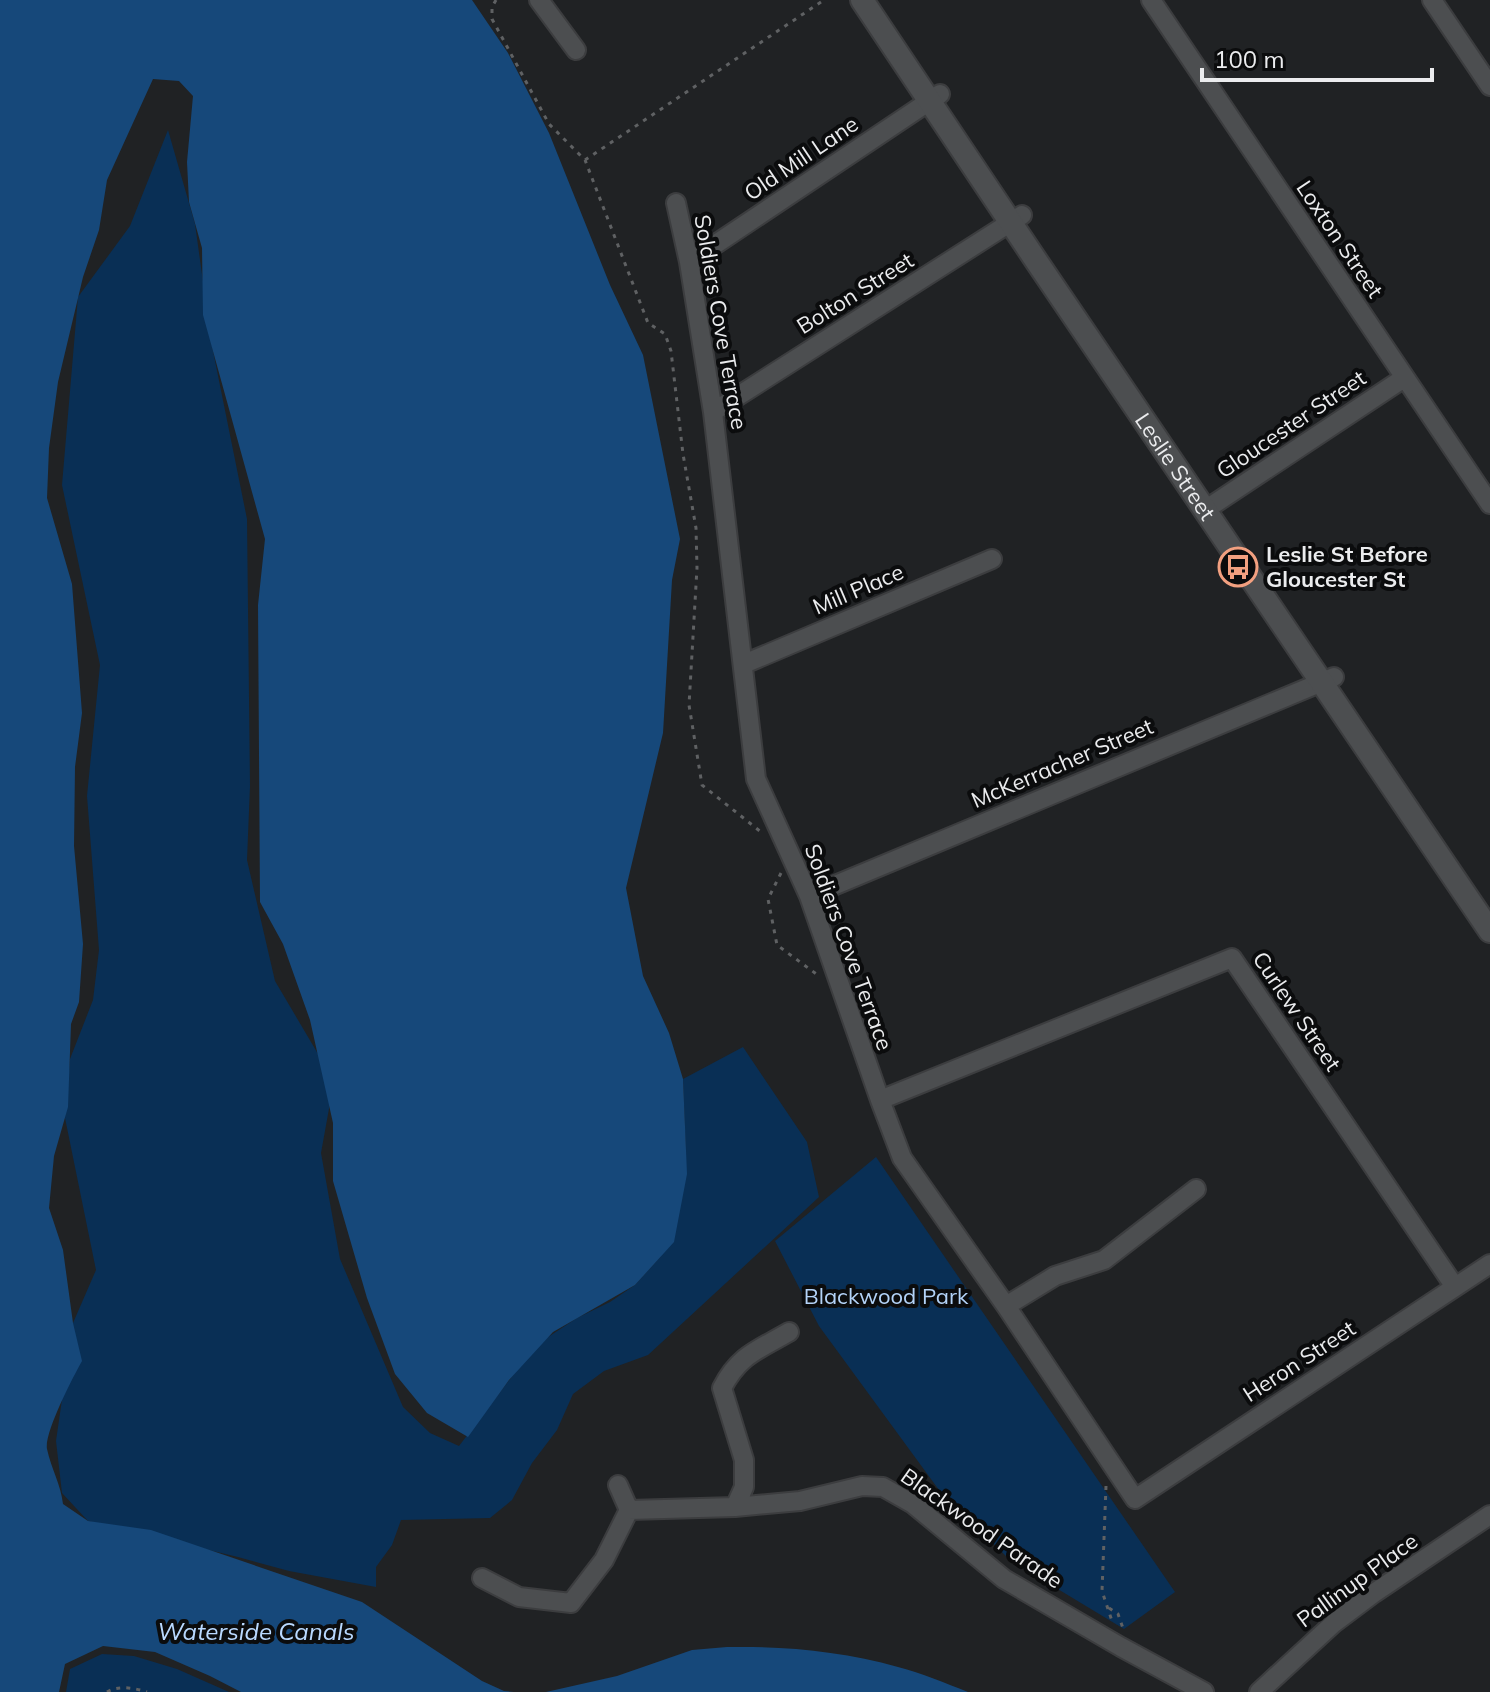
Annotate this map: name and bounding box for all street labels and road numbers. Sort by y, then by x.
street label: Old Mill Lane [739,110,863,206]
street label: Loxton Street [1290,175,1390,303]
street label: Soldiers Cove Terrace [688,212,754,432]
street label: Bolton Street [791,246,919,340]
street label: Gloucester Street [1211,364,1371,484]
street label: Leslie Street [1129,407,1222,526]
street label: Mill Place [808,557,908,621]
street label: McKerracher Street [967,712,1157,814]
street label: Soldiers Cove Terrace [799,840,899,1054]
street label: Curlew Street [1247,946,1347,1076]
street label: Heron Street [1237,1314,1361,1408]
street label: Blackwood Parade [896,1462,1068,1594]
street label: Pallinup Place [1291,1527,1423,1633]

